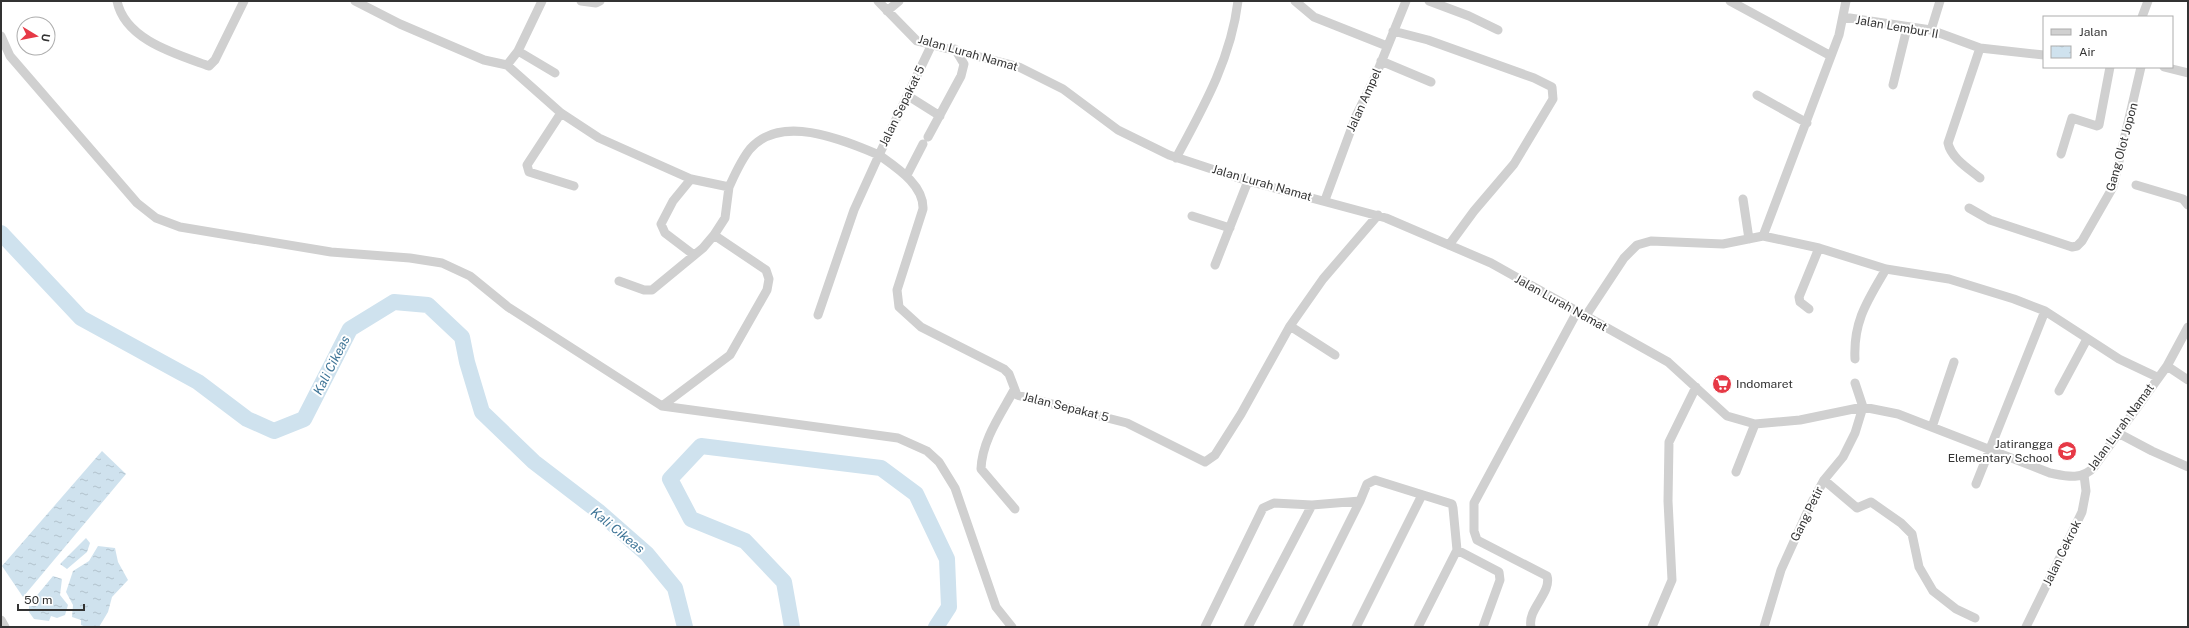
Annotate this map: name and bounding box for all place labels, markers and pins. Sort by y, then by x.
supermarket icon: Indomaret [1711,373,1733,395]
place label: Indomaret [1736,377,1793,391]
place label: Jatirangga Elementary School [1948,437,2053,465]
school or university icon: Jatirangga Elementary School [2056,440,2078,462]

